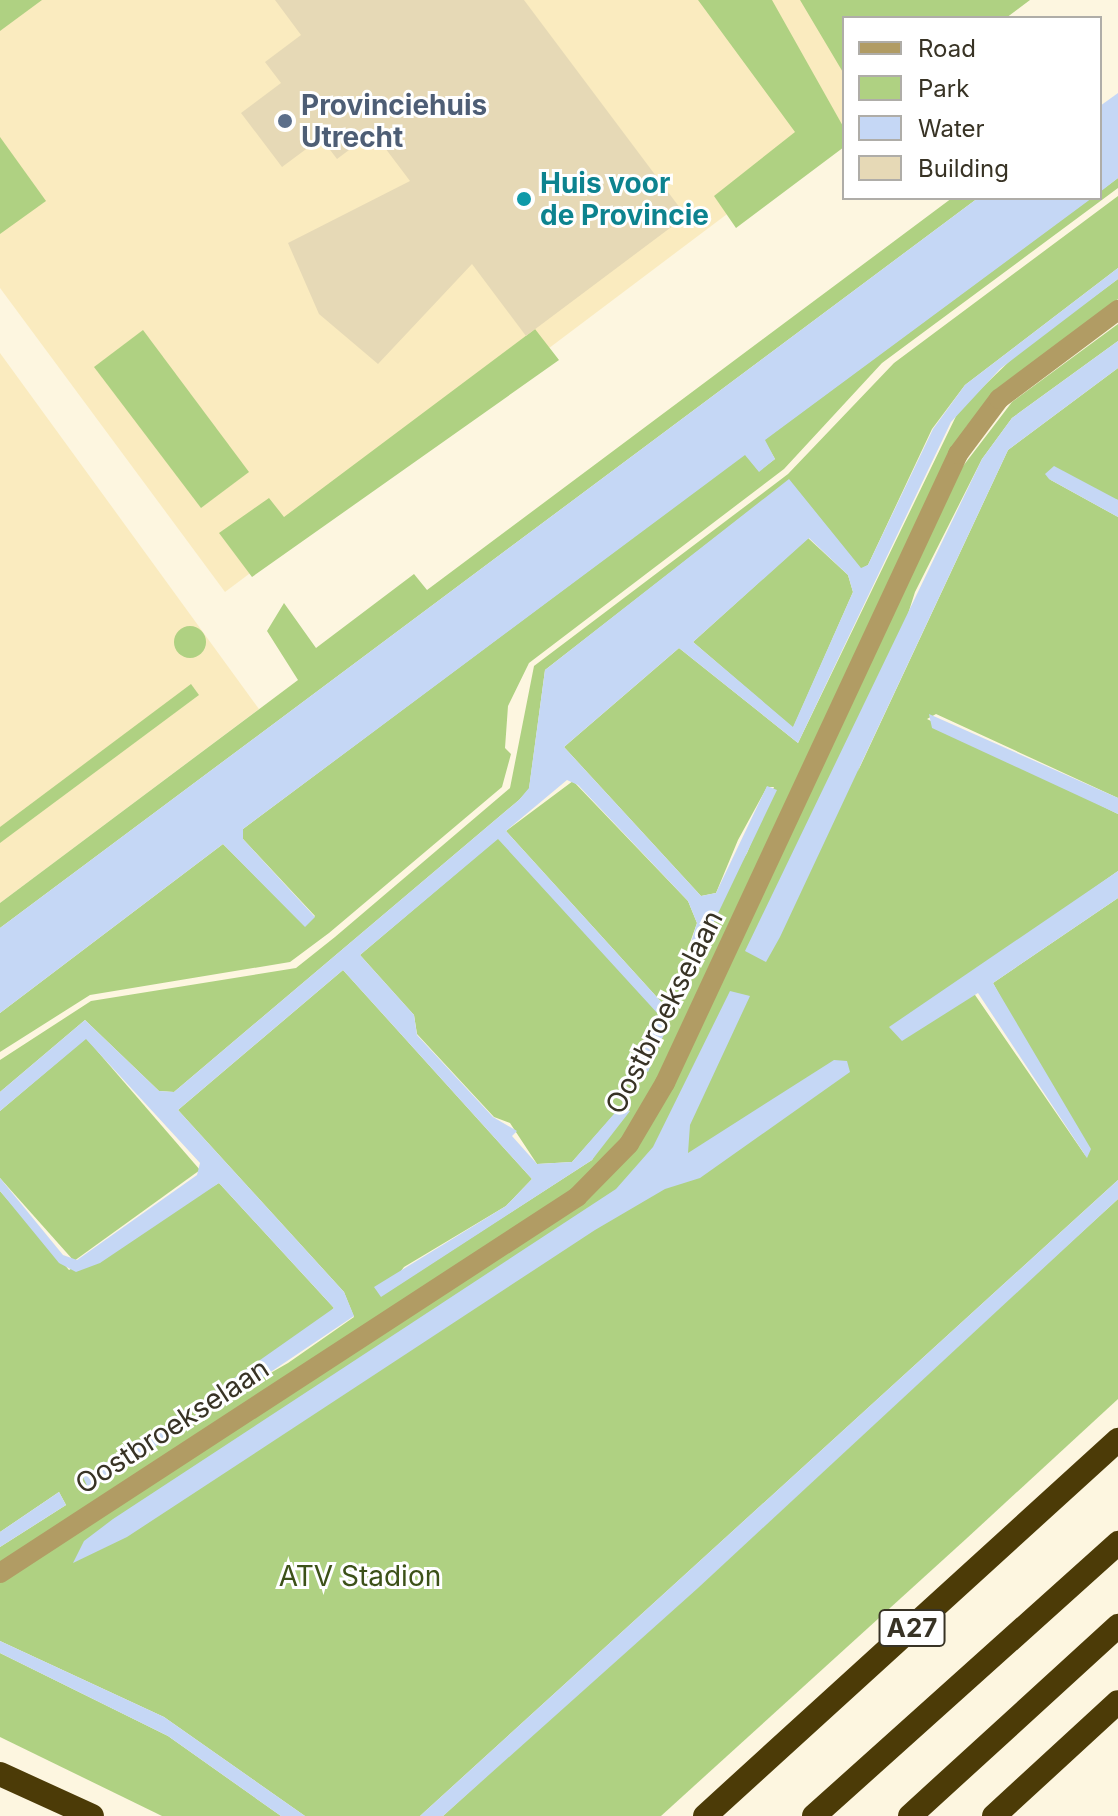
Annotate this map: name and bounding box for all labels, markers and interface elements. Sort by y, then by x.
legend [842,16,1102,200]
text: Road [918,34,976,63]
text: Park [918,74,969,103]
place label: Provinciehuis Utrecht [301,88,487,154]
marker: Provinciehuis Utrecht [276,112,294,130]
text: Water [918,114,985,143]
text: Building [918,154,1009,183]
place label: Huis voor de Provincie [540,166,709,232]
marker: Huis voor de Provincie [515,190,533,208]
street label: Oostbroekselaan [598,905,730,1119]
street label: Oostbroekselaan [69,1351,275,1501]
park label: ATV Stadion [279,1559,441,1593]
road number: A27 [878,1606,946,1650]

